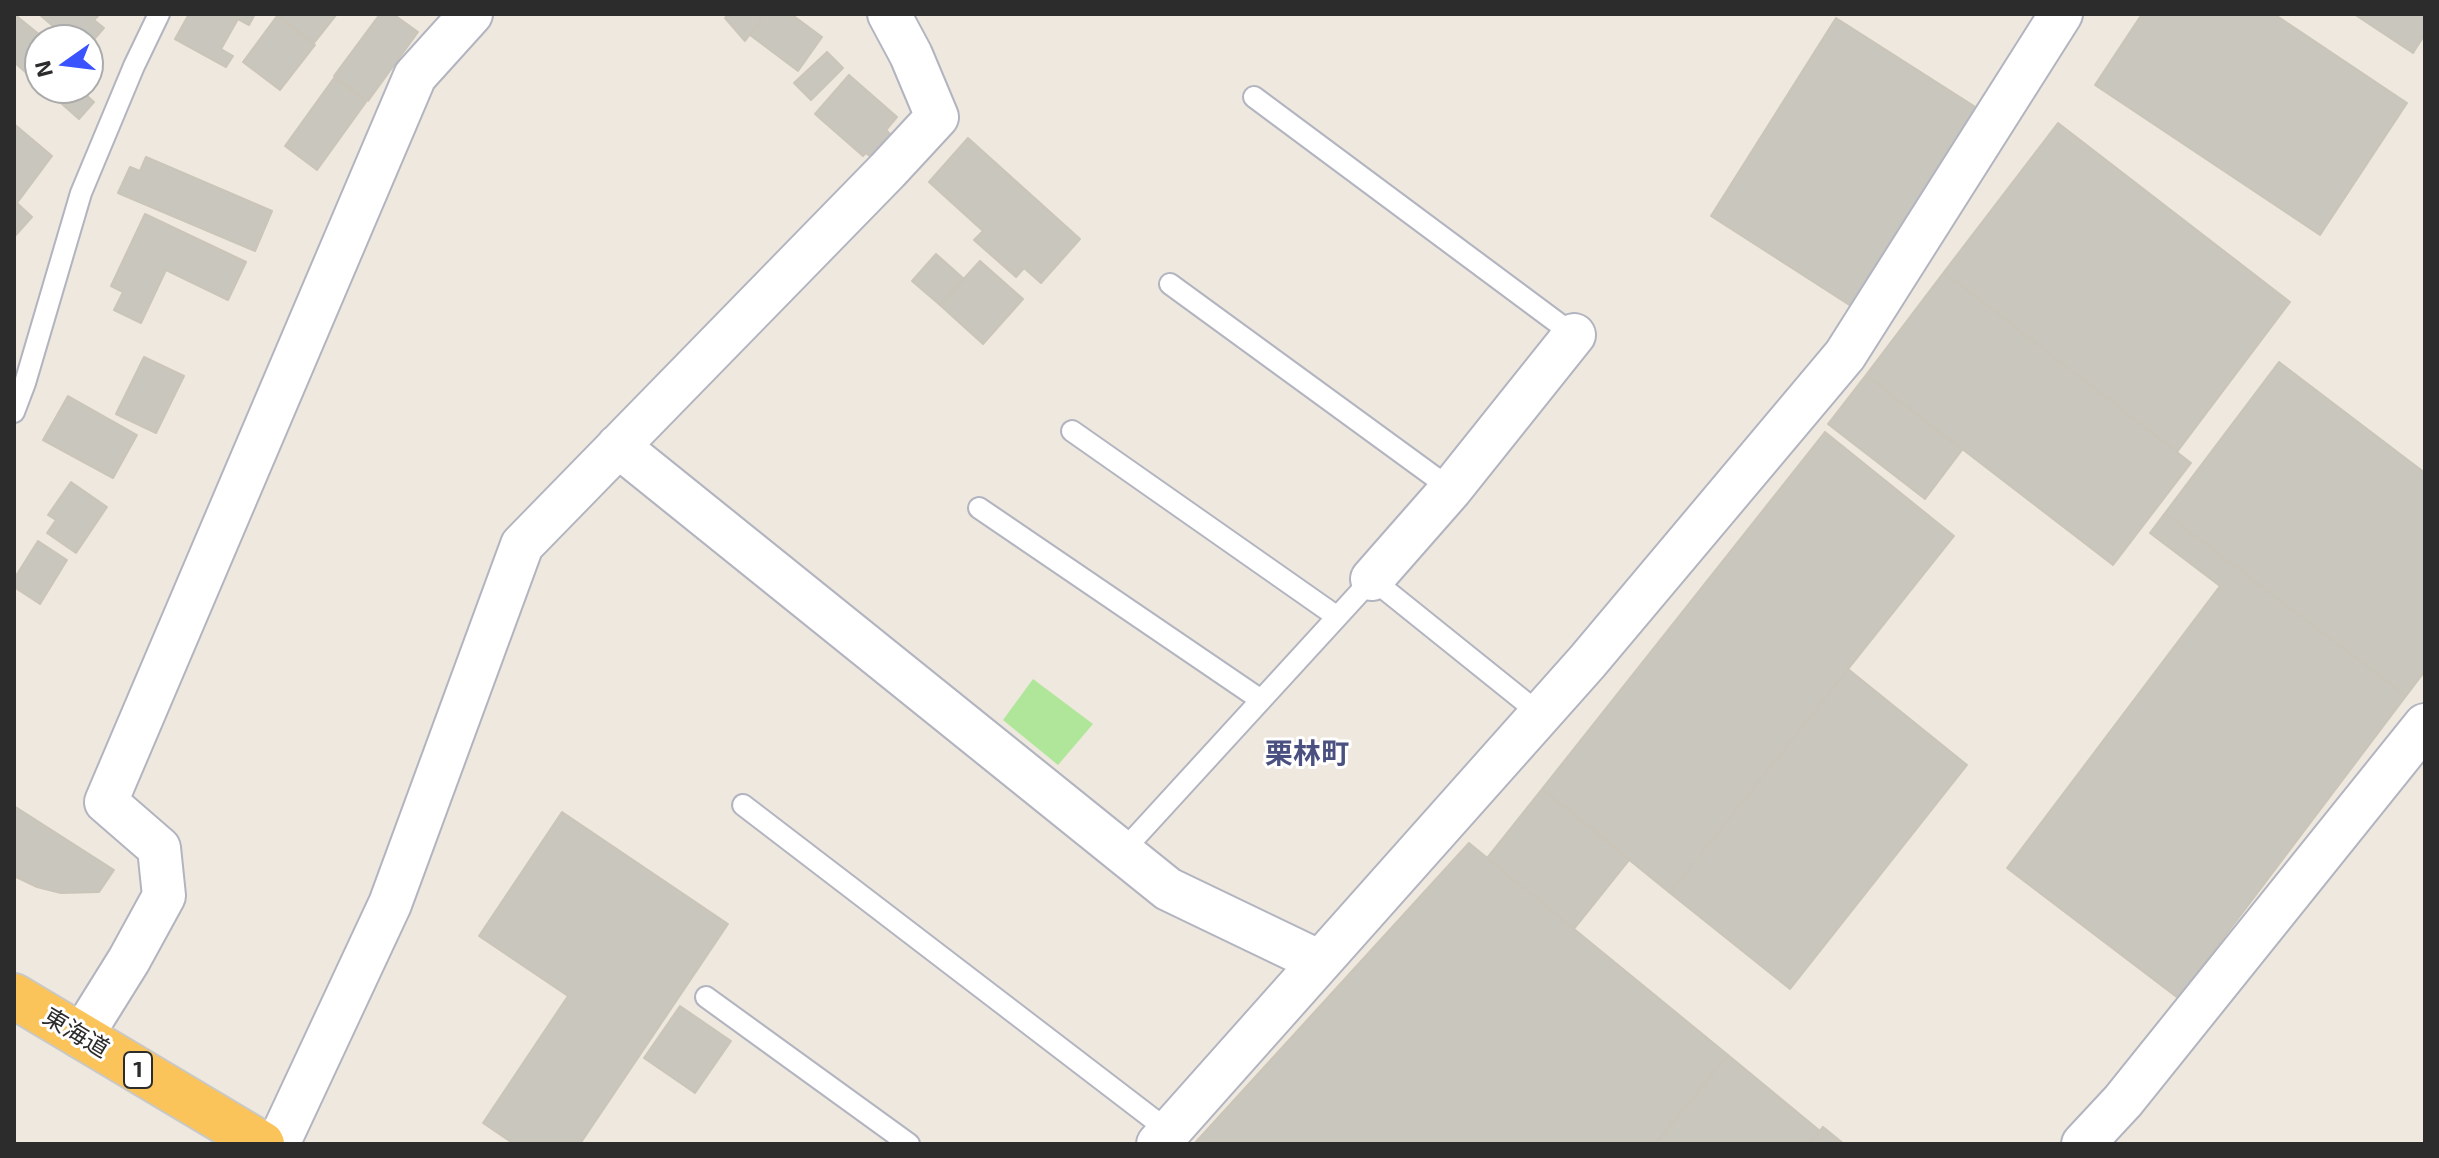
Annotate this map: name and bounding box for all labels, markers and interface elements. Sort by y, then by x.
north arrow [24,24,104,104]
text: N [28,58,57,80]
district label: 栗林町 [1265,737,1349,771]
street label: 東海道 [38,1002,114,1064]
road number: 1 [124,1052,152,1088]

